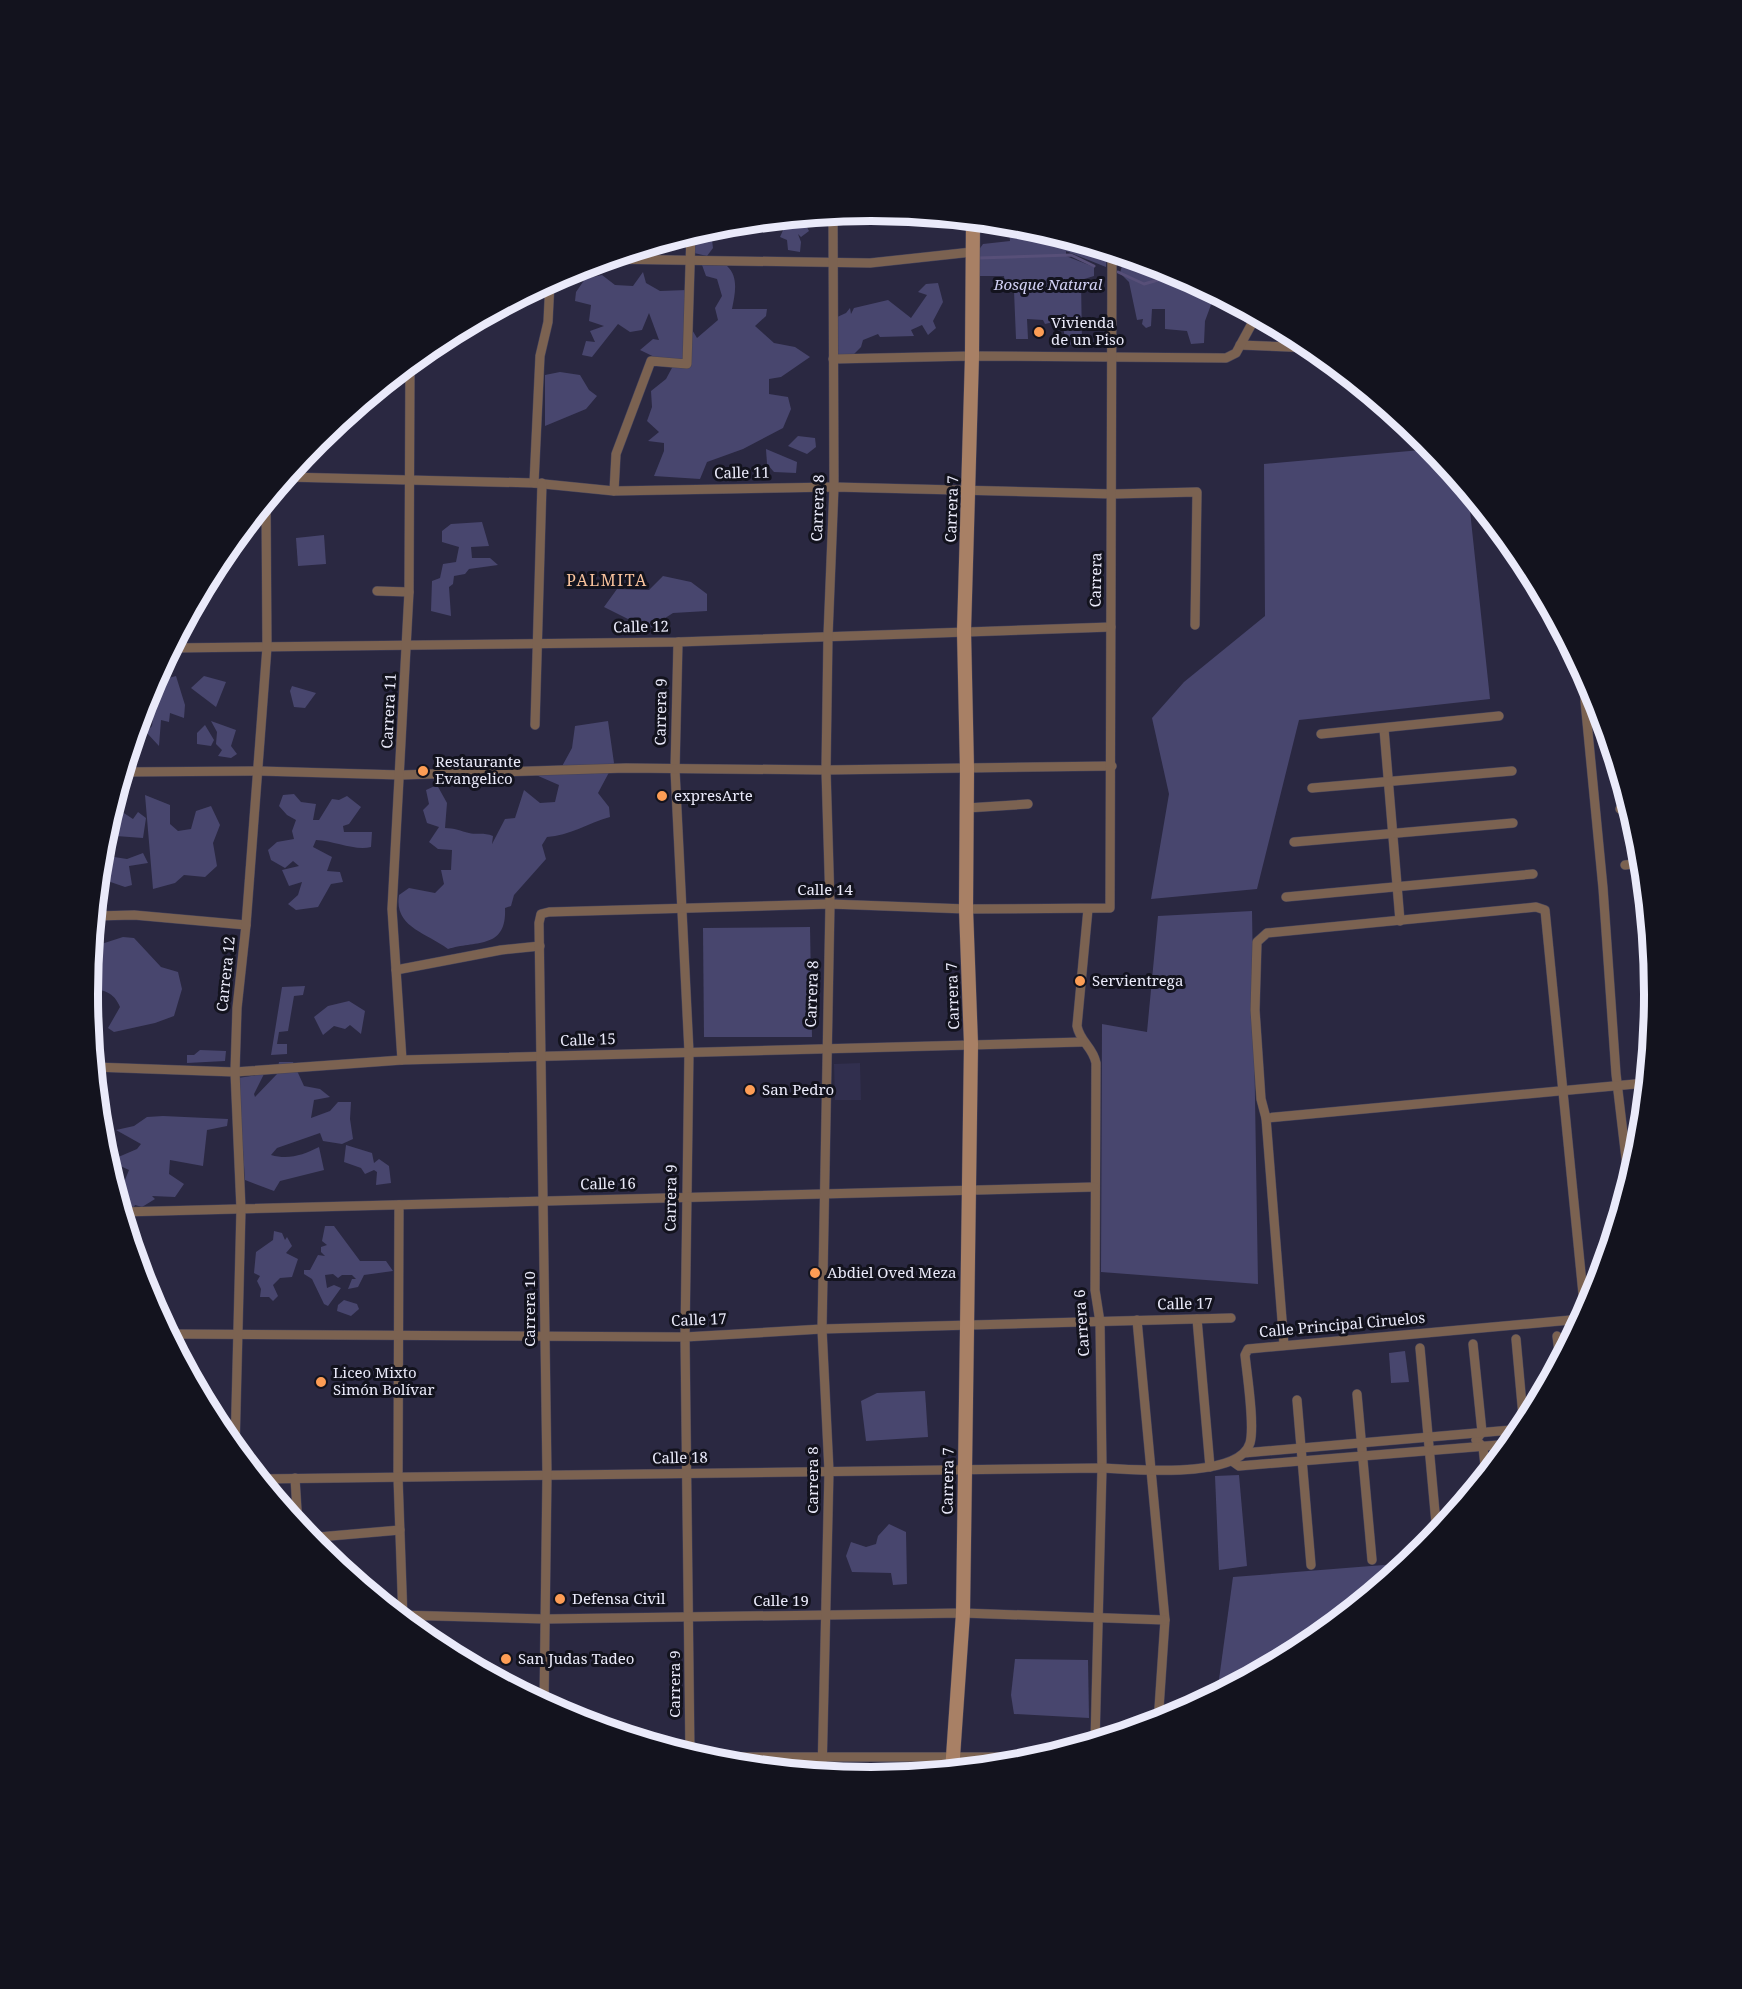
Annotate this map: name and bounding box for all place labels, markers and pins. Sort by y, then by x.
place label: Vivienda de un Piso [1051,312,1125,349]
marker: Vivienda de un Piso [1032,325,1046,339]
place label: Restaurante Evangelico [435,751,521,788]
marker: Restaurante Evangelico [416,764,430,778]
place label: expresArte [674,785,753,805]
marker: expresArte [655,789,669,803]
place label: Servientrega [1092,970,1183,990]
marker: Servientrega [1073,974,1087,988]
place label: San Pedro [762,1079,834,1099]
marker: San Pedro [743,1083,757,1097]
place label: Abdiel Oved Meza [827,1262,957,1282]
marker: Abdiel Oved Meza [808,1266,822,1280]
place label: Liceo Mixto Simón Bolívar [333,1362,434,1399]
marker: Liceo Mixto Simón Bolívar [314,1375,328,1389]
place label: Defensa Civil [572,1588,666,1608]
marker: Defensa Civil [553,1592,567,1606]
place label: San Judas Tadeo [518,1648,634,1668]
marker: San Judas Tadeo [499,1652,513,1666]

